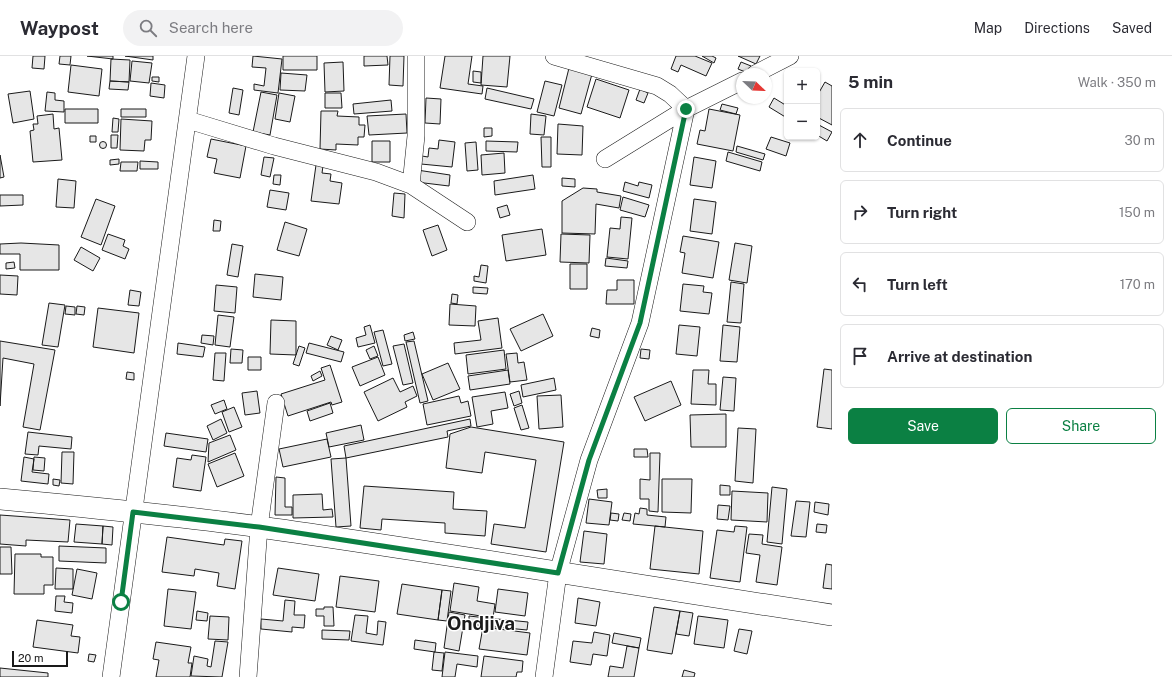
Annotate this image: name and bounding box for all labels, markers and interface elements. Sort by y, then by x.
search box [123,10,403,46]
text: Waypost [20,17,99,39]
icon: search [137,17,159,39]
text: Search here [169,19,253,36]
text: Map [974,20,1002,36]
text: Directions [1024,20,1090,36]
text: Saved [1112,20,1152,36]
north arrow [736,68,772,104]
map controls [784,68,820,140]
button: + [784,68,820,104]
text: 5 min [848,72,893,92]
text: Walk · 350 m [1078,75,1156,90]
route end [677,100,695,118]
button: − [784,104,820,140]
icon: ahead [849,129,871,151]
text: Continue [887,132,952,149]
text: 30 m [1125,133,1155,148]
icon: right [849,201,871,223]
text: Turn right [887,204,957,221]
text: 150 m [1119,205,1155,220]
icon: left [849,273,871,295]
text: Turn left [887,276,948,293]
text: 170 m [1120,277,1155,292]
icon: arrive [849,345,871,367]
text: Arrive at destination [887,348,1032,365]
button: Save [848,408,998,444]
button: Share [1006,408,1156,444]
route start [112,593,130,611]
district label: Ondjiva [447,612,515,634]
scale bar [12,649,68,668]
text: 20 m [18,652,43,664]

